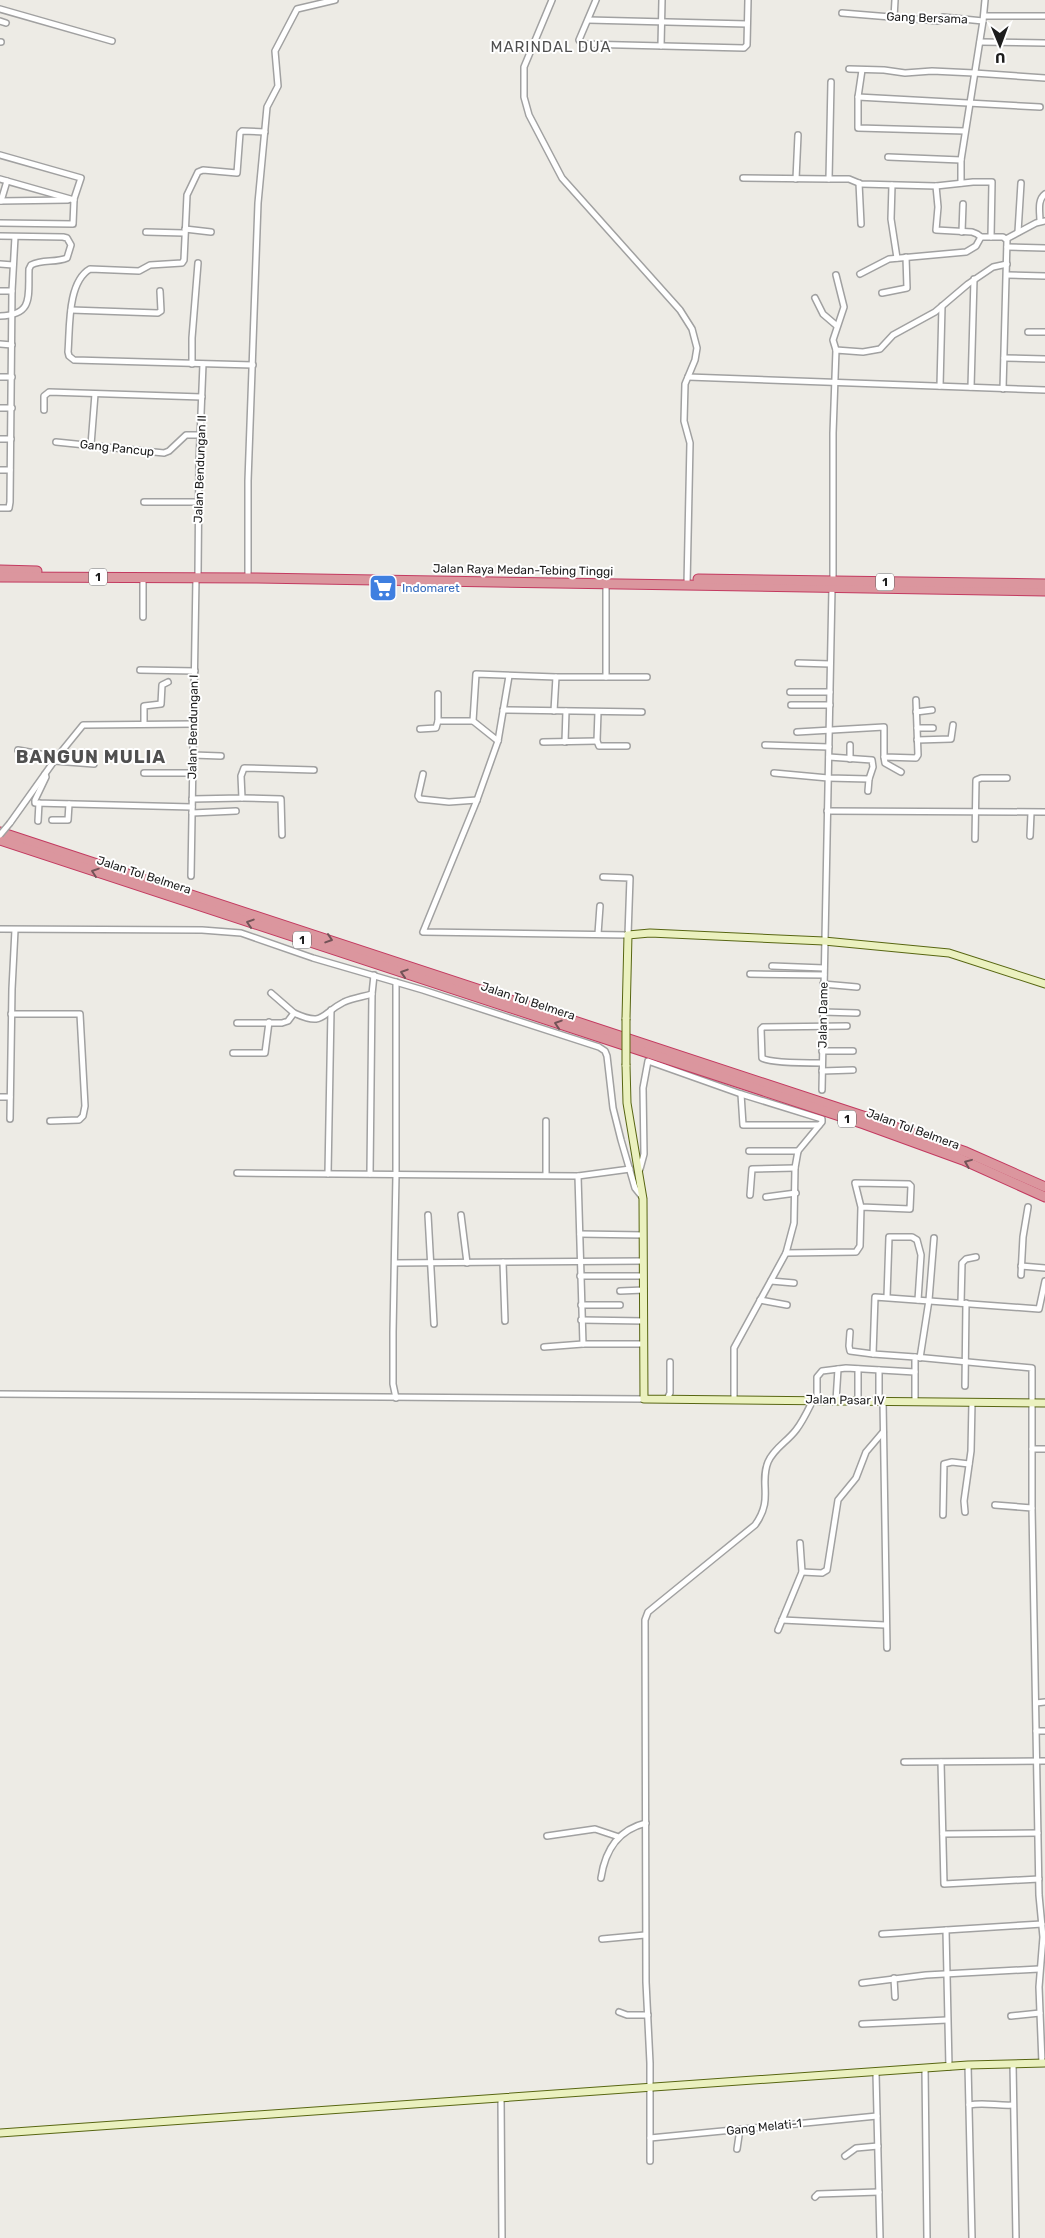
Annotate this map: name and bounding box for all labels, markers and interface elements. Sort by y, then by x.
street label: Gang Bersama [886,10,968,26]
north arrow [975,20,1025,70]
district label: MARINDAL DUA [491,38,611,56]
text: U [995,49,1005,66]
street label: Jalan Bendungan II [191,415,209,523]
street label: Gang Pancup [79,437,155,459]
street label: Jalan Raya Medan-Tebing Tinggi [433,561,613,579]
road number: 1 [89,568,107,586]
supermarket icon: Indomaret [368,573,398,603]
road number: 1 [876,574,894,590]
place label: Indomaret [402,581,460,595]
street label: Jalan Bendungan I [185,674,201,780]
district label: BANGUN MULIA [16,746,166,768]
street label: Jalan Tol Belmera [95,853,193,897]
one-way arrow [92,868,100,878]
one-way arrow [246,918,254,928]
road number: 1 [293,932,311,948]
one-way arrow [325,933,333,943]
one-way arrow [401,969,409,979]
street label: Jalan Tol Belmera [479,979,577,1023]
street label: Jalan Dame [815,981,831,1048]
one-way arrow [555,1020,563,1030]
street label: Jalan Tol Belmera [864,1106,962,1152]
road number: 1 [838,1110,856,1128]
one-way arrow [965,1158,973,1168]
street label: Jalan Pasar IV [805,1392,885,1408]
street label: Gang Melati-1 [725,2116,803,2138]

